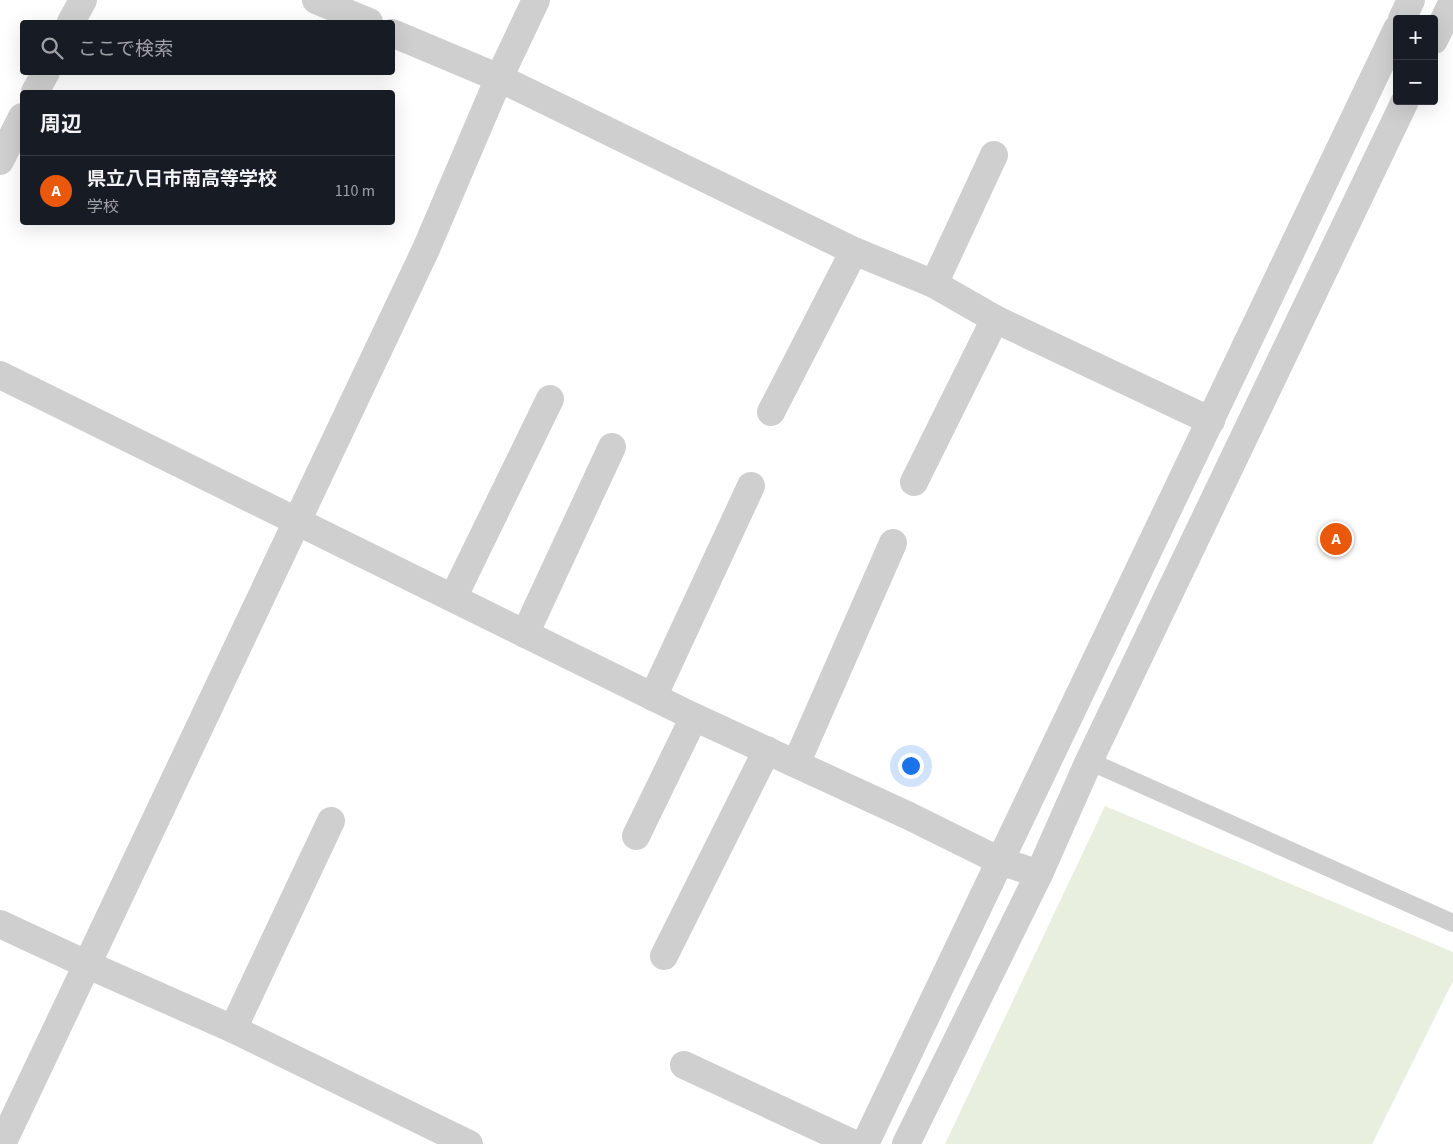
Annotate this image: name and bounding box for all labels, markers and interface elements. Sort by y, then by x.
map controls [1393,15,1438,105]
button: + [1393,15,1438,60]
search box [20,20,395,75]
icon: search [38,34,66,62]
text: ここで検索 [78,36,173,63]
button: − [1393,60,1438,105]
text: 周辺 [40,109,82,139]
text: 県立八日市南高等学校 [87,166,277,193]
text: A [51,180,61,202]
text: 110 m [335,180,375,202]
text: 学校 [87,196,119,218]
pin: A [1320,520,1352,558]
your location [898,753,924,779]

